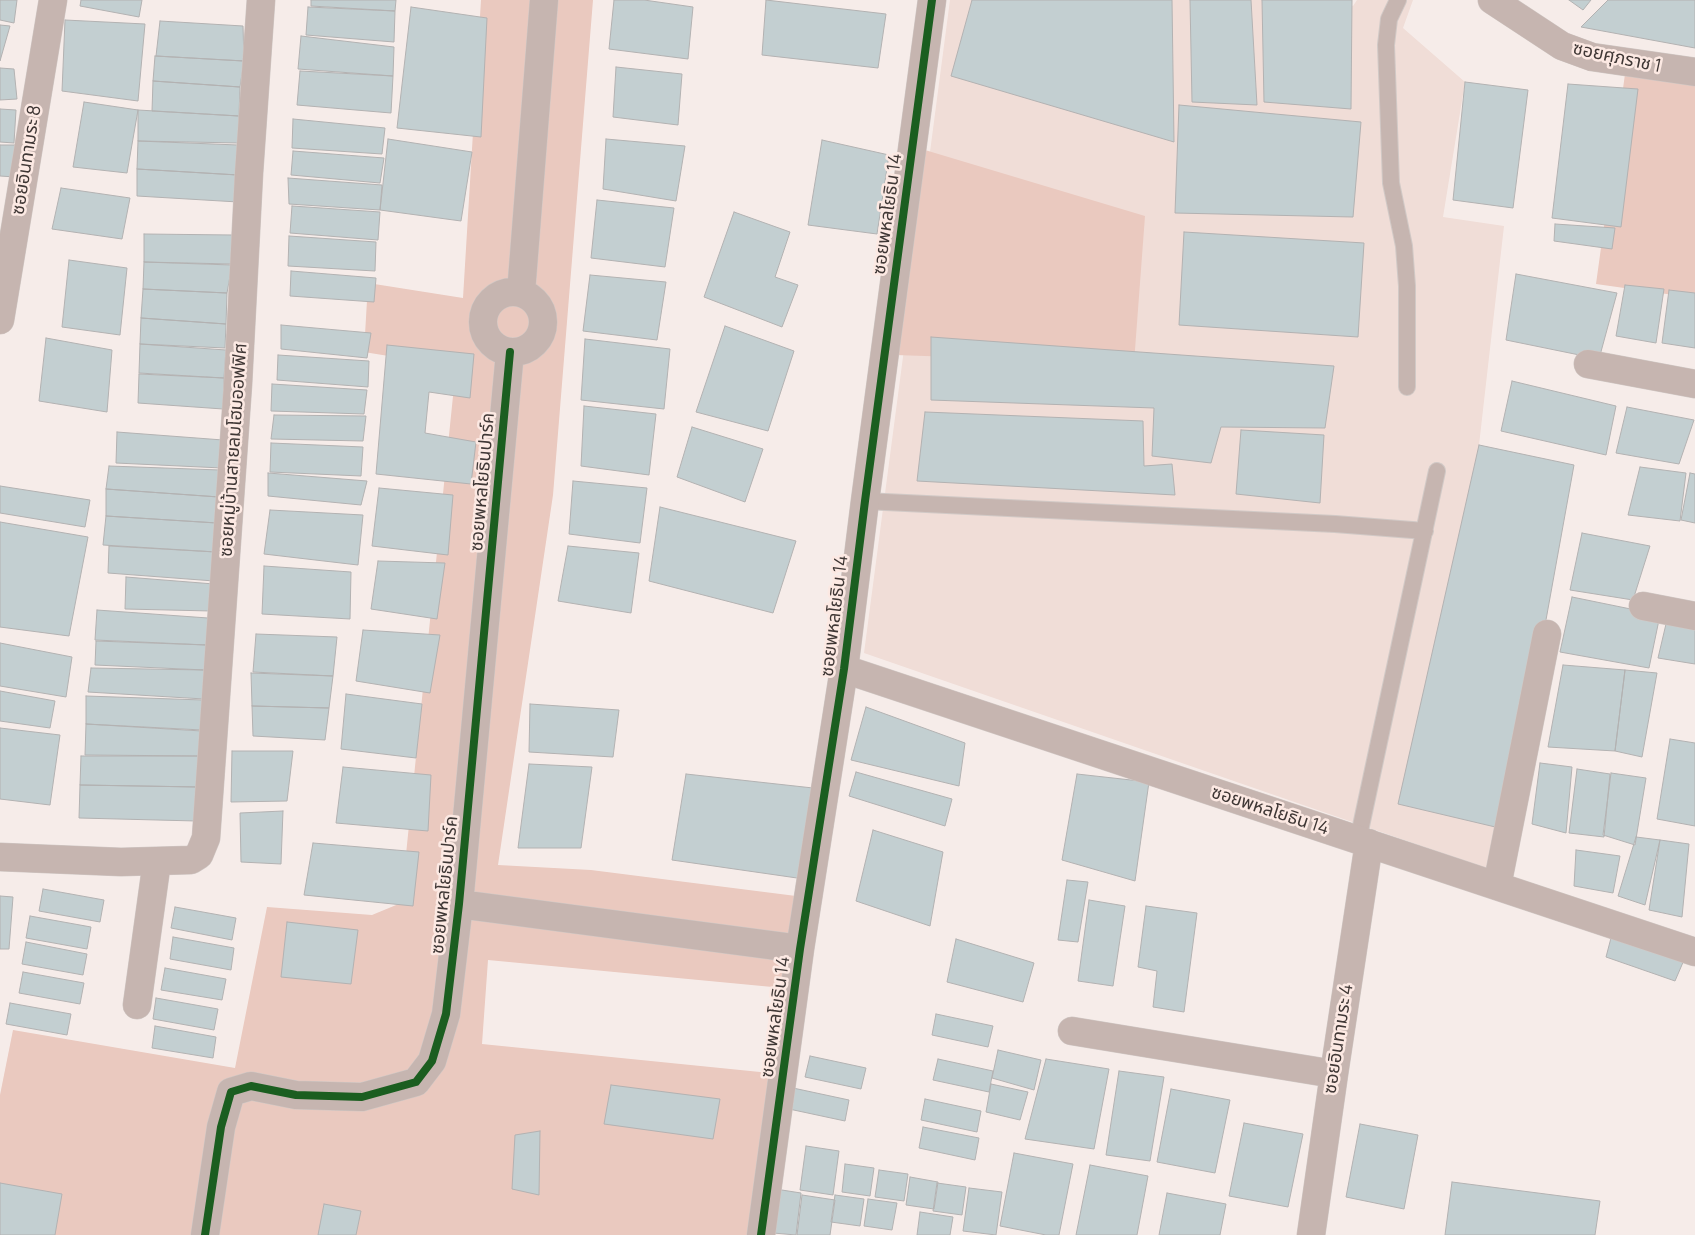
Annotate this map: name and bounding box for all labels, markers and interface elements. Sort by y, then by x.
street label: ซอยศุภราช 1 [1571,38,1663,78]
street label: ซอยอินทามระ 8 [8,104,46,216]
street label: ซอยพหลโยธิน 14 [869,152,907,276]
street label: ซอยหมู่บ้านสายลมโฮมออฟฟิศ [216,342,252,558]
street label: ซอยพหลโยธินปาร์ค [466,412,500,552]
street label: ซอยพหลโยธิน 14 [817,554,853,678]
street label: ซอยพหลโยธิน 14 [1209,782,1331,840]
street label: ซอยพหลโยธินปาร์ค [427,815,463,955]
street label: ซอยพหลโยธิน 14 [757,955,795,1079]
street label: ซอยอินทามระ 4 [1320,983,1358,1095]

